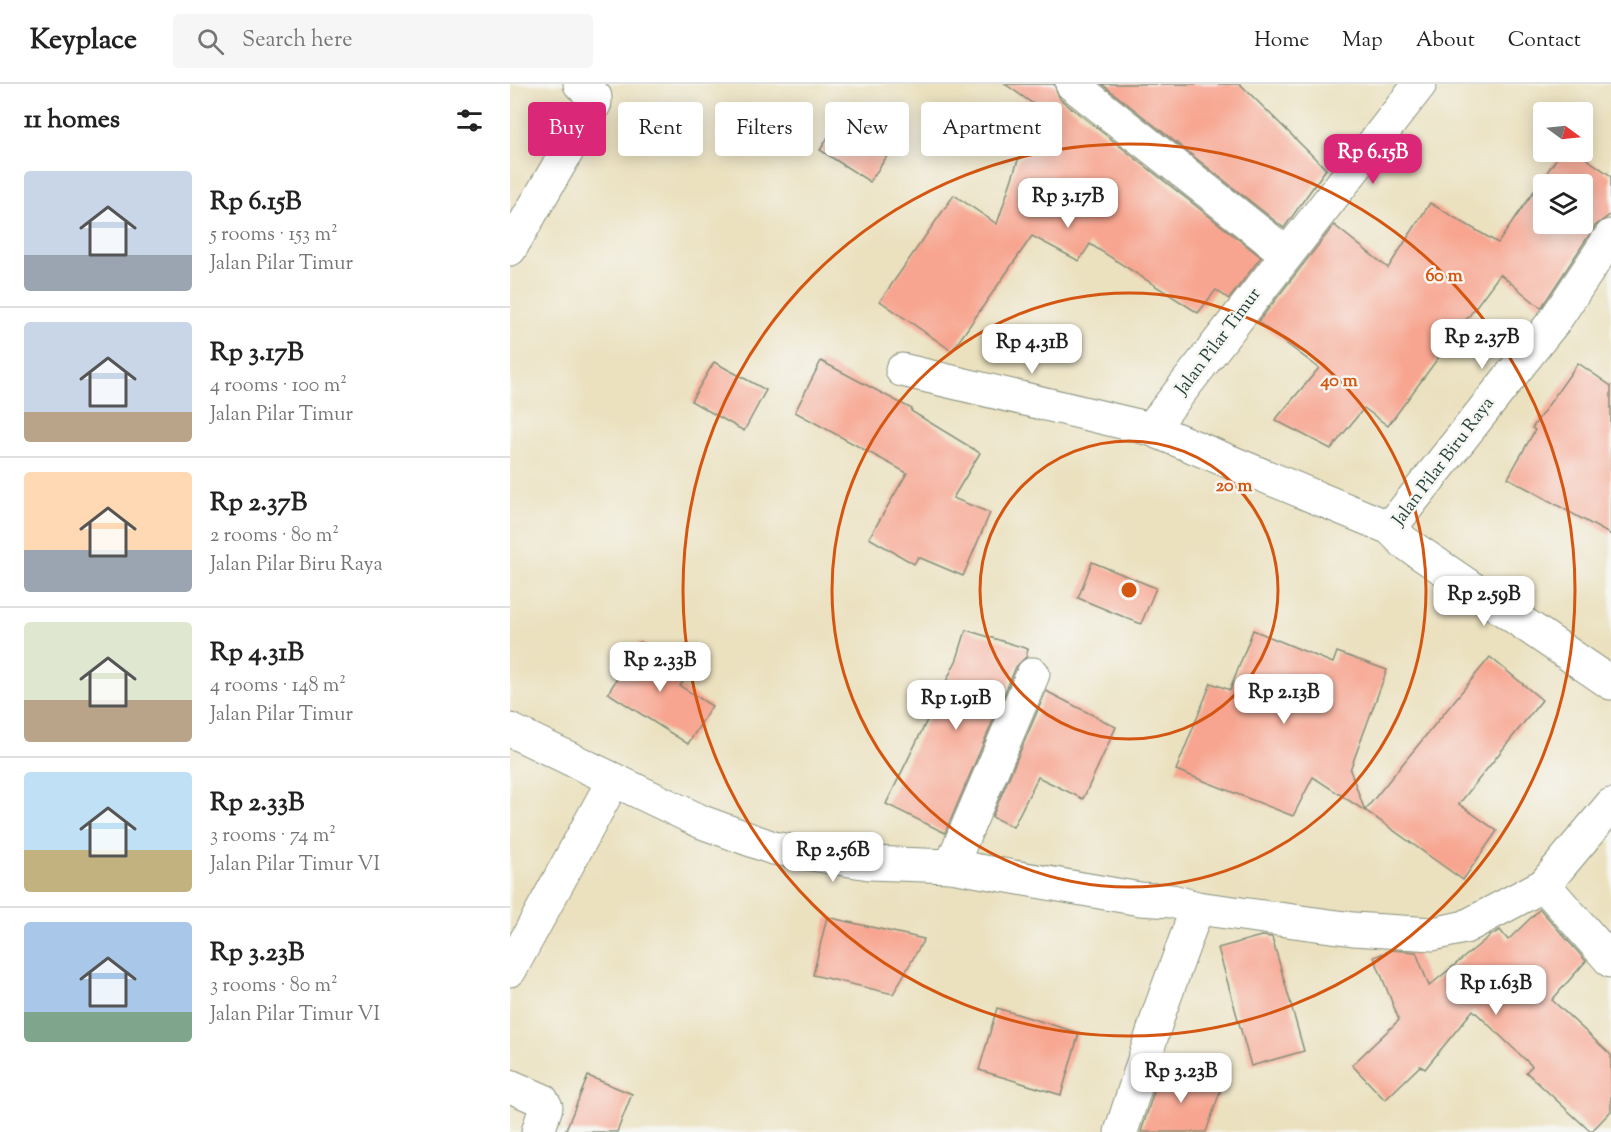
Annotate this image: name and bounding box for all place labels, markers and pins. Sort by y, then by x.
pin: Rp 6.15B [1311,134,1435,185]
pin: Rp 3.17B [1006,178,1130,229]
pin: Rp 2.37B [1420,319,1544,370]
pin: Rp 4.31B [970,324,1094,375]
pin: Rp 2.59B [1422,576,1546,627]
centre of rings [1119,580,1139,600]
pin: Rp 2.33B [598,642,722,693]
pin: Rp 2.13B [1222,674,1346,725]
pin: Rp 1.91B [894,680,1018,731]
pin: Rp 2.56B [771,832,895,883]
pin: Rp 1.63B [1434,965,1558,1016]
pin: Rp 3.23B [1119,1053,1243,1104]

